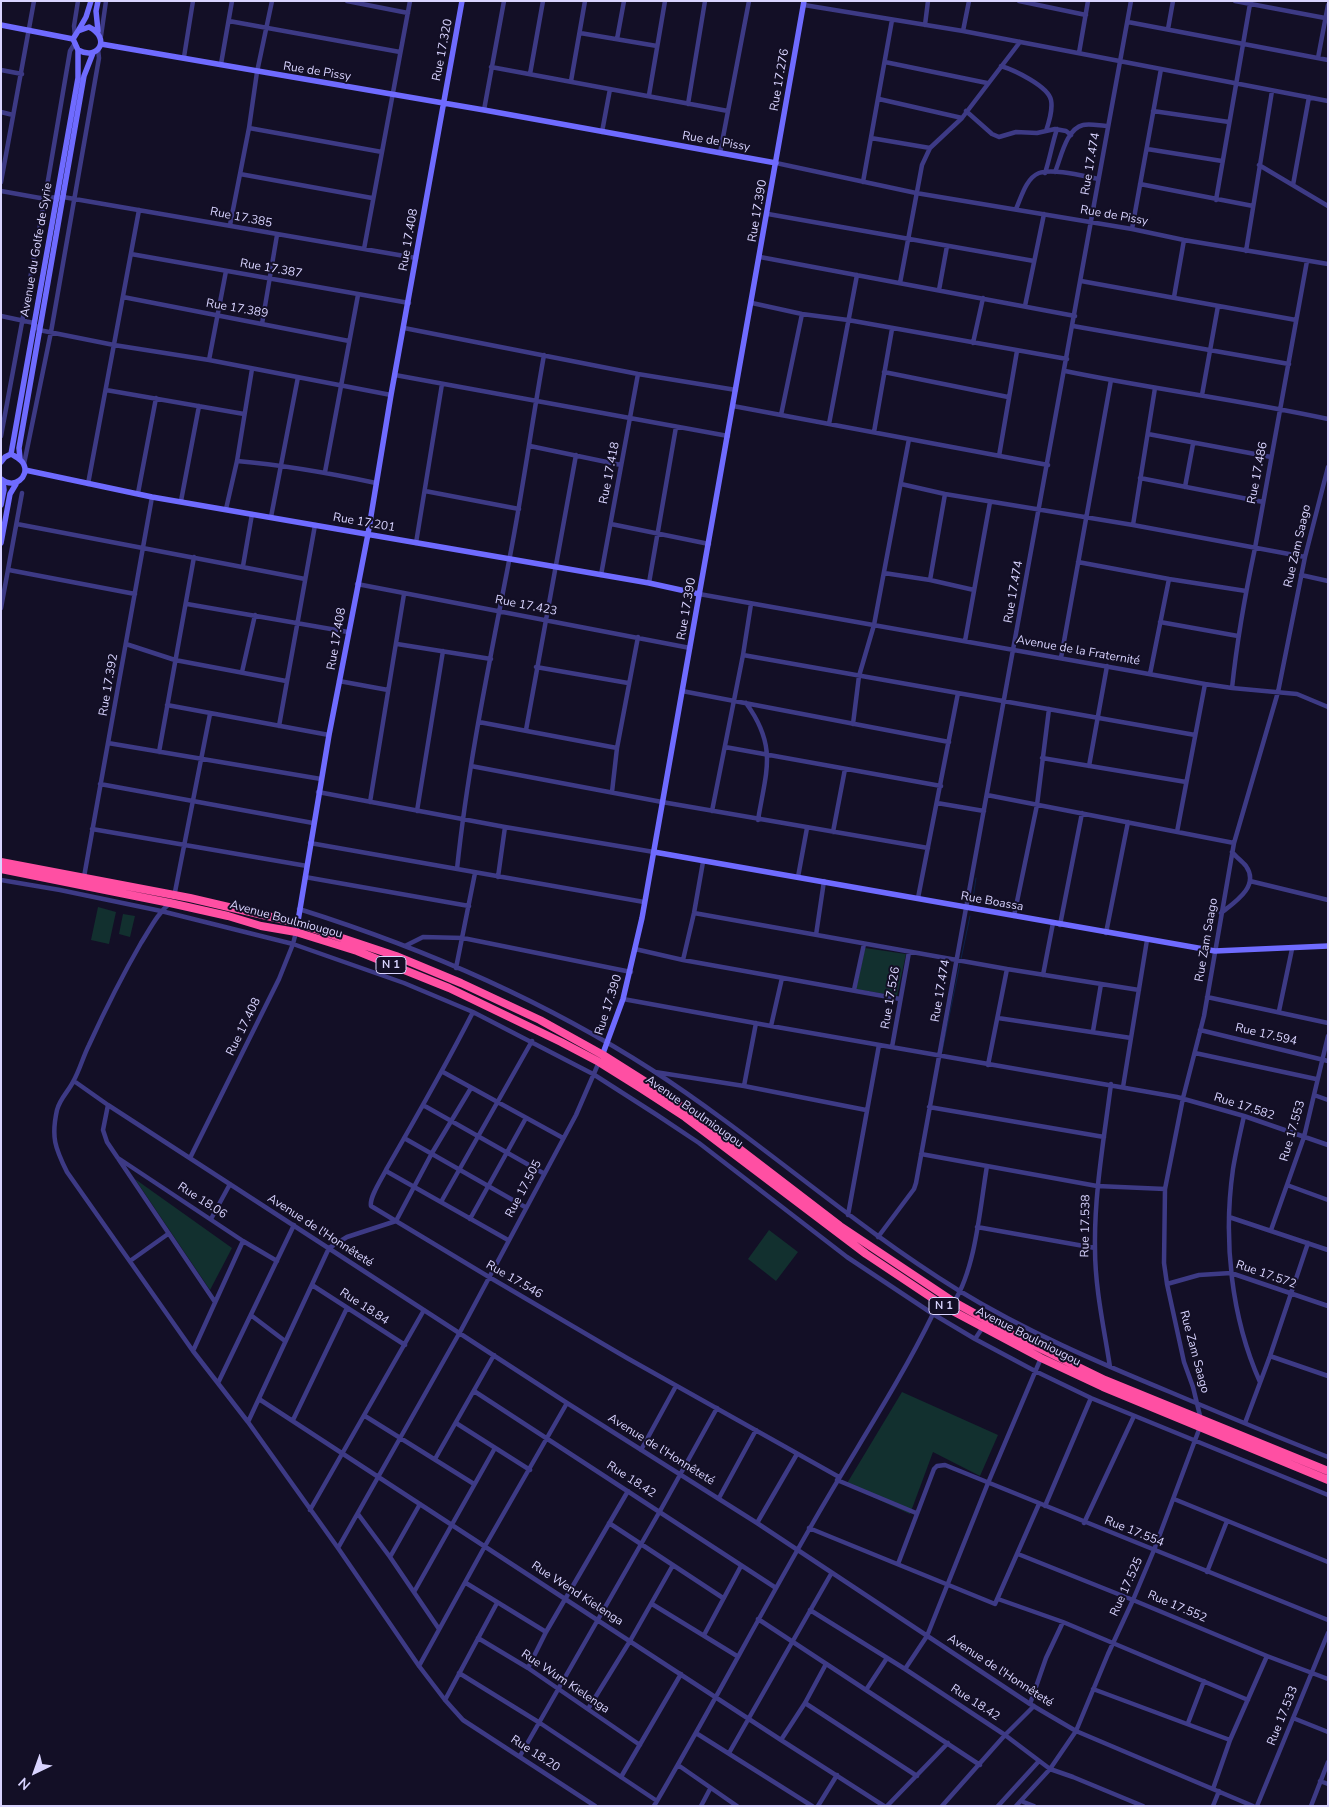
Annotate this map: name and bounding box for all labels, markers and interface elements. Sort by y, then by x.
street label: Rue 17.320 [430,18,456,82]
street label: Rue 17.276 [767,48,793,112]
street label: Rue de Pissy [282,60,352,84]
street label: Rue de Pissy [681,129,751,155]
street label: Rue 17.474 [1078,132,1104,196]
street label: Rue 17.390 [745,179,771,243]
street label: Avenue du Golfe de Syrie [18,182,56,318]
street label: Rue de Pissy [1079,203,1149,229]
street label: Rue 17.385 [209,205,273,231]
street label: Rue 17.408 [396,208,422,272]
street label: Rue 17.387 [239,256,303,282]
street label: Rue 17.389 [205,296,269,322]
street label: Rue 17.418 [597,441,623,505]
street label: Rue 17.486 [1245,441,1271,505]
street label: Rue Zam Saago [1281,503,1315,589]
street label: Rue 17.201 [332,510,396,536]
street label: Rue 17.474 [1001,560,1027,624]
street label: Rue 17.390 [674,577,700,641]
street label: Rue 17.423 [494,593,558,619]
street label: Rue 17.408 [324,607,350,671]
street label: Avenue de la Fraternité [1015,633,1141,669]
street label: Rue 17.392 [96,653,122,717]
street label: Rue Boassa [960,889,1024,915]
street label: Rue Zam Saago [1193,897,1221,983]
street label: Avenue Boulmiougou [228,898,344,942]
road number: N 1 [376,956,406,974]
street label: Rue 17.474 [928,959,954,1023]
street label: Rue 17.526 [878,966,904,1030]
street label: Rue 17.390 [592,973,626,1037]
street label: Rue 17.408 [224,996,264,1058]
street label: Rue 17.594 [1234,1021,1298,1049]
street label: Avenue Boulmiougou [642,1073,746,1151]
street label: Rue 17.582 [1212,1090,1276,1124]
street label: Rue 17.553 [1277,1099,1309,1163]
street label: Rue 17.505 [503,1158,545,1220]
street label: Rue 18.06 [175,1180,229,1222]
street label: Avenue de l'Honnêteté [264,1191,376,1271]
street label: Rue 17.538 [1078,1194,1094,1258]
street label: Rue 17.546 [483,1258,545,1302]
street label: Rue 17.572 [1234,1258,1298,1292]
street label: Rue 18.84 [337,1286,391,1328]
road number: N 1 [929,1298,959,1314]
street label: Avenue Boulmiougou [973,1304,1083,1370]
street label: Rue Zam Saago [1176,1309,1212,1395]
street label: Avenue de l'Honnêteté [605,1411,717,1489]
street label: Rue 18.42 [604,1459,658,1501]
street label: Rue 17.554 [1102,1514,1166,1550]
street label: Rue 17.525 [1108,1555,1146,1619]
street label: Rue Wend Kielenga [528,1559,626,1629]
street label: Rue 17.552 [1145,1588,1209,1626]
street label: Avenue de l'Honnêteté [944,1631,1056,1711]
street label: Rue Wum Kielenga [518,1647,612,1717]
street label: Rue 18.42 [948,1682,1002,1724]
street label: Rue 17.533 [1265,1684,1301,1748]
street label: Rue 18.20 [508,1733,562,1775]
north arrow [10,1747,60,1797]
text: N [14,1773,35,1794]

